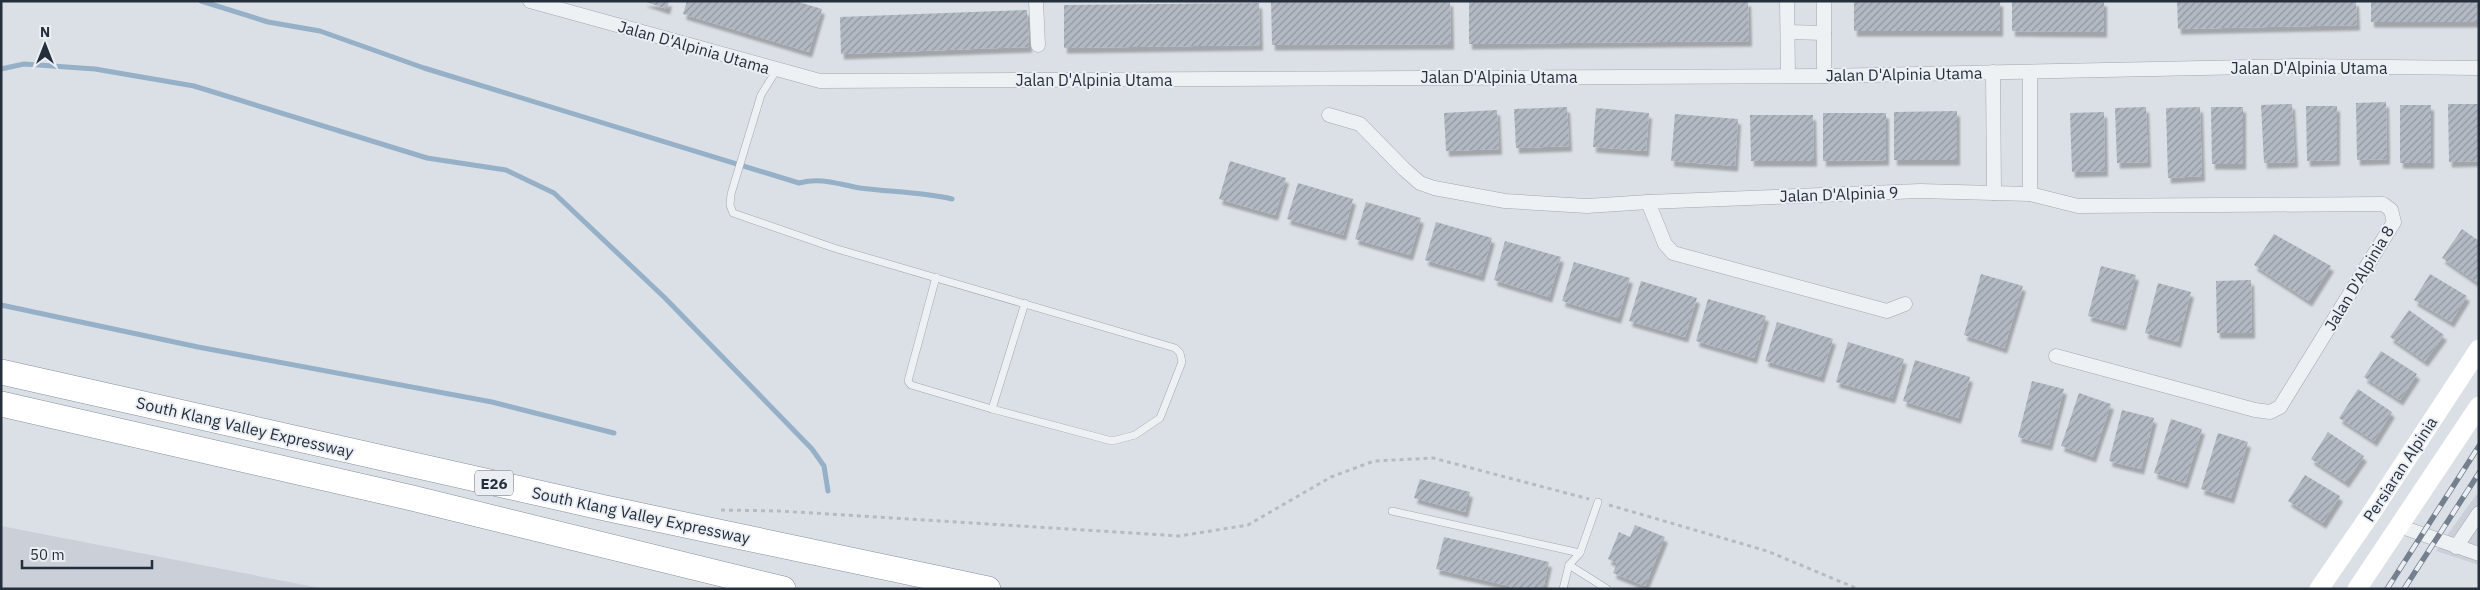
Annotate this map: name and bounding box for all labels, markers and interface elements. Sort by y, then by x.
street label: Jalan D'Alpinia Utama [616,16,773,78]
north arrow [20,20,70,70]
text: N [40,23,50,41]
street label: Jalan D'Alpinia Utama [2231,58,2388,78]
street label: Jalan D'Alpinia Utama [1825,63,1983,85]
street label: Jalan D'Alpinia Utama [1421,67,1578,87]
street label: Jalan D'Alpinia Utama [1016,70,1173,90]
street label: Jalan D'Alpinia 9 [1779,182,1899,206]
street label: Jalan D'Alpinia 8 [2320,222,2398,334]
street label: South Klang Valley Expressway [134,392,356,462]
street label: Persiaran Alpinia [2359,412,2442,525]
road number: E26 [475,470,513,496]
street label: South Klang Valley Expressway [530,482,752,548]
scale bar [22,538,152,570]
text: 50 m [30,545,65,564]

